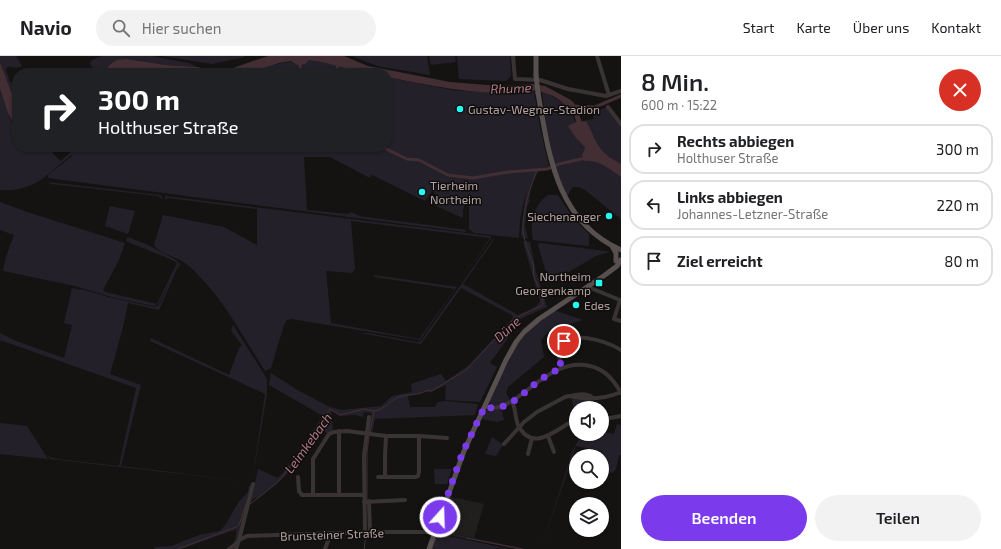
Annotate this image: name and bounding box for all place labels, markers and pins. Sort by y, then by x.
place label: Gustav-Wegner-Stadion [468,102,600,116]
marker: Gustav-Wegner-Stadion [455,104,465,114]
place label: Tierheim Northeim [430,178,482,206]
marker: Tierheim Northeim [417,187,427,197]
place label: Siechenanger [527,209,601,223]
marker: Siechenanger [604,211,614,221]
place label: Northeim Georgenkamp [515,269,591,297]
marker: Northeim Georgenkamp [594,278,604,288]
place label: Edes [584,298,610,312]
marker: Edes [571,300,581,310]
pin [547,324,581,358]

